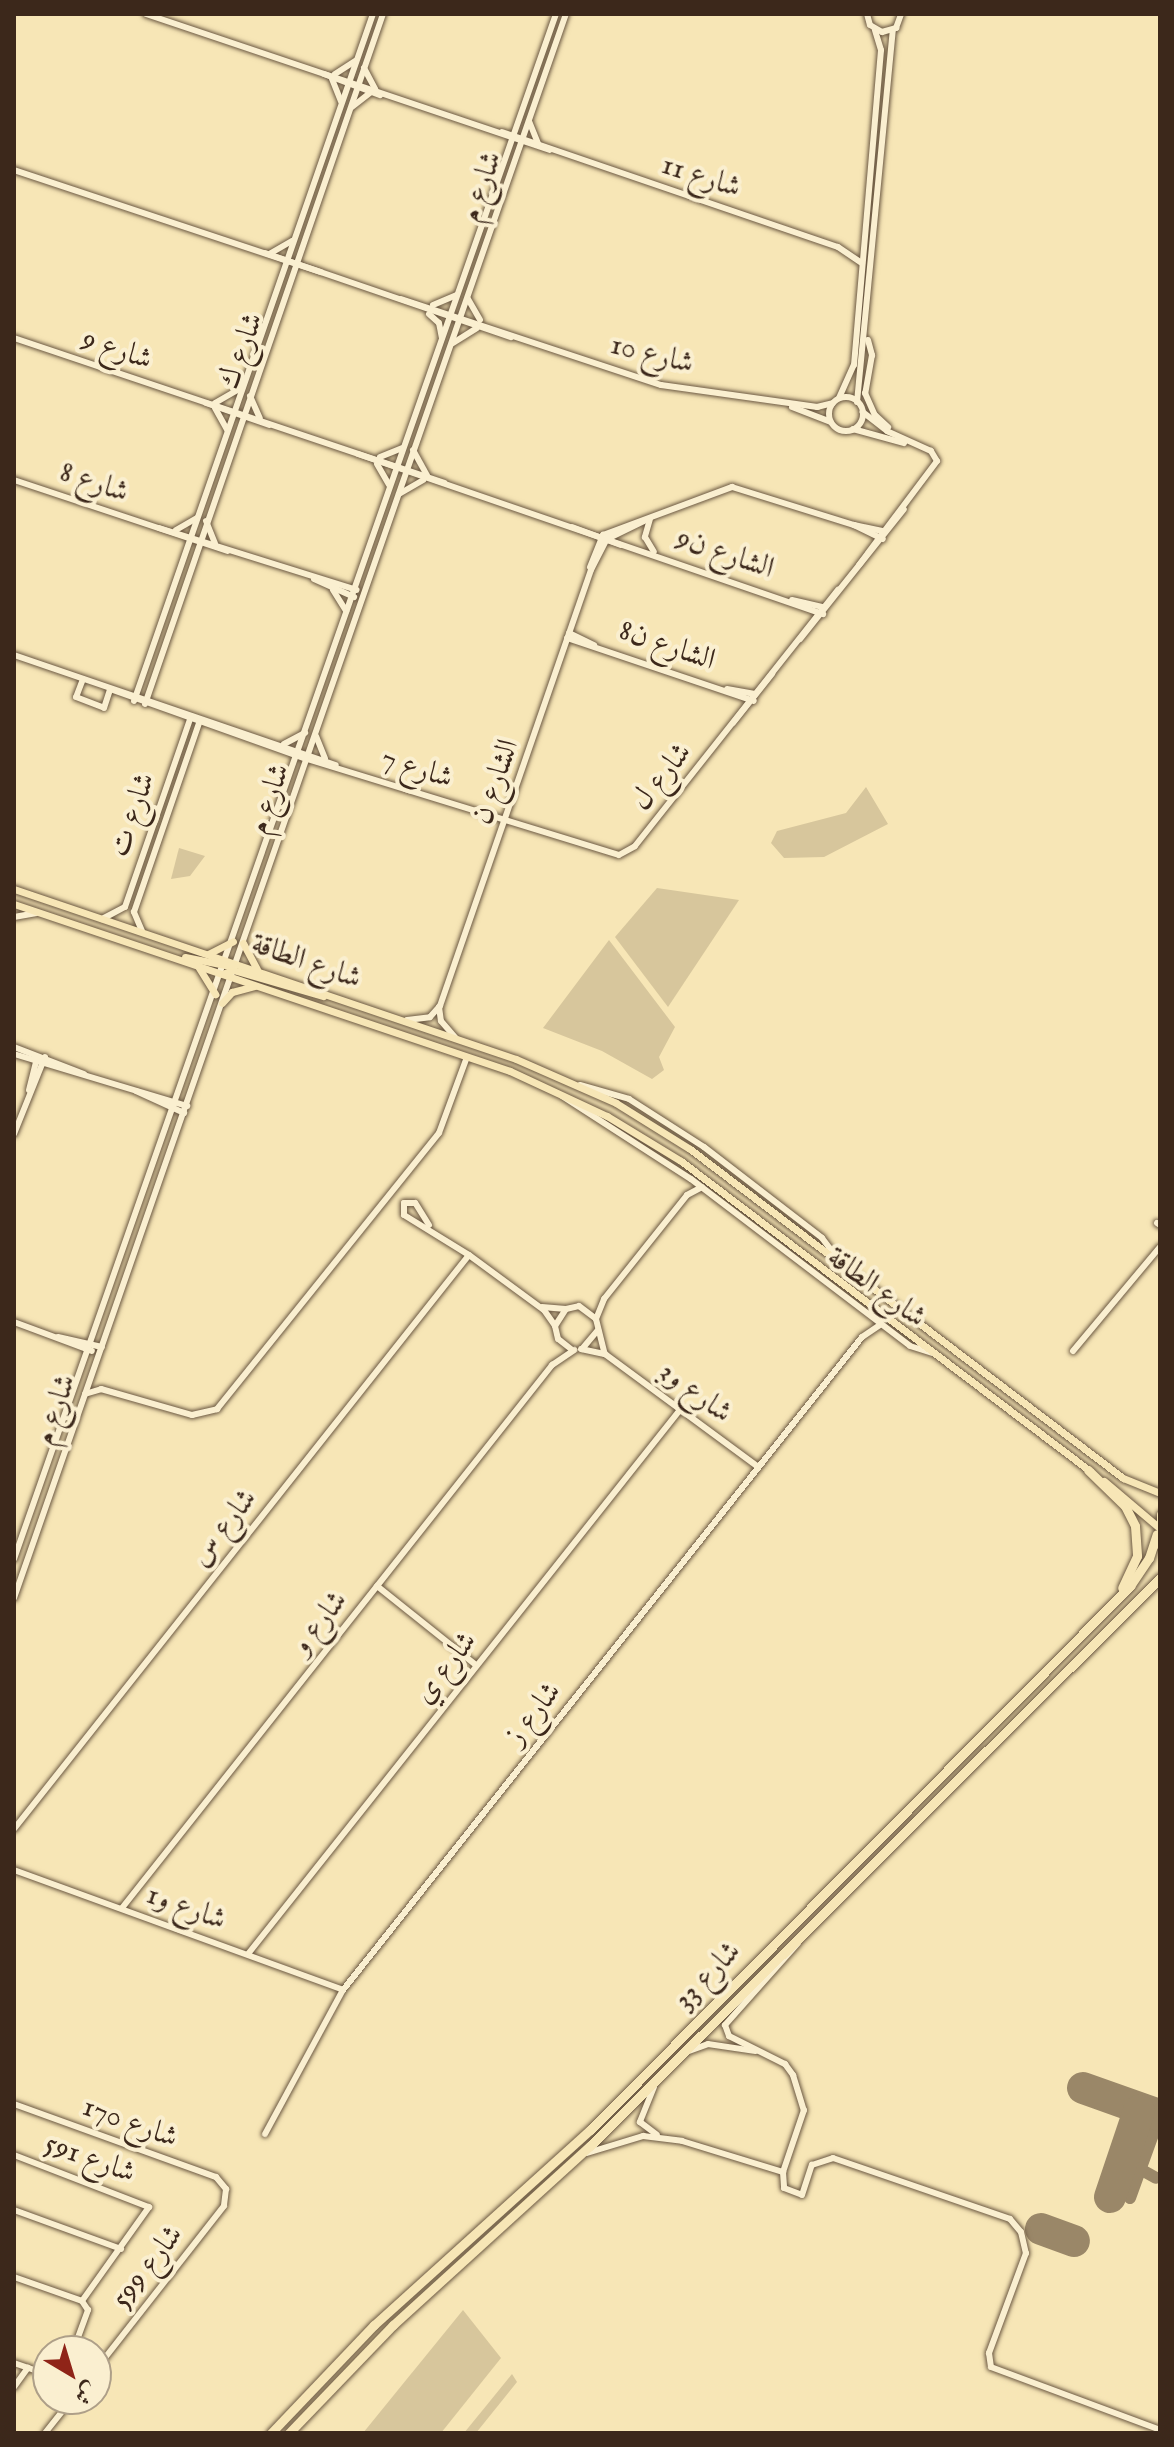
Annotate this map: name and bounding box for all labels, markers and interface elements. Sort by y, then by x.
street label: شارع م [453,147,511,227]
street label: شارع 11 [657,147,745,207]
street label: شارع ك [212,308,272,394]
street label: شارع 9 [77,321,157,379]
street label: شارع 10 [607,327,697,383]
street label: شارع 8 [55,455,133,511]
street label: الشارع ن9 [672,521,778,587]
street label: الشارع ن8 [614,613,720,679]
street label: الشارع ن [465,735,527,829]
street label: شارع ل [624,736,700,818]
street label: شارع 7 [377,741,457,797]
street label: شارع م [241,759,299,839]
street label: شارع ت [102,768,164,862]
street label: شارع الطاقة [246,926,366,998]
street label: شارع الطاقة [819,1240,933,1336]
street label: شارع و3 [651,1354,739,1432]
street label: شارع م [27,1370,85,1450]
street label: شارع س [183,1482,265,1574]
street label: شارع و [284,1584,356,1662]
street label: شارع ي [407,1625,485,1711]
street label: شارع ز [498,1675,570,1753]
street label: شارع و1 [141,1877,231,1939]
street label: شارع 33 [667,1934,749,2018]
street label: شارع 170 [78,2089,182,2157]
street label: شارع 591 [40,2126,140,2192]
street label: شارع 599 [104,2218,192,2316]
north arrow [32,2335,112,2415]
text: ش [68,2375,103,2410]

